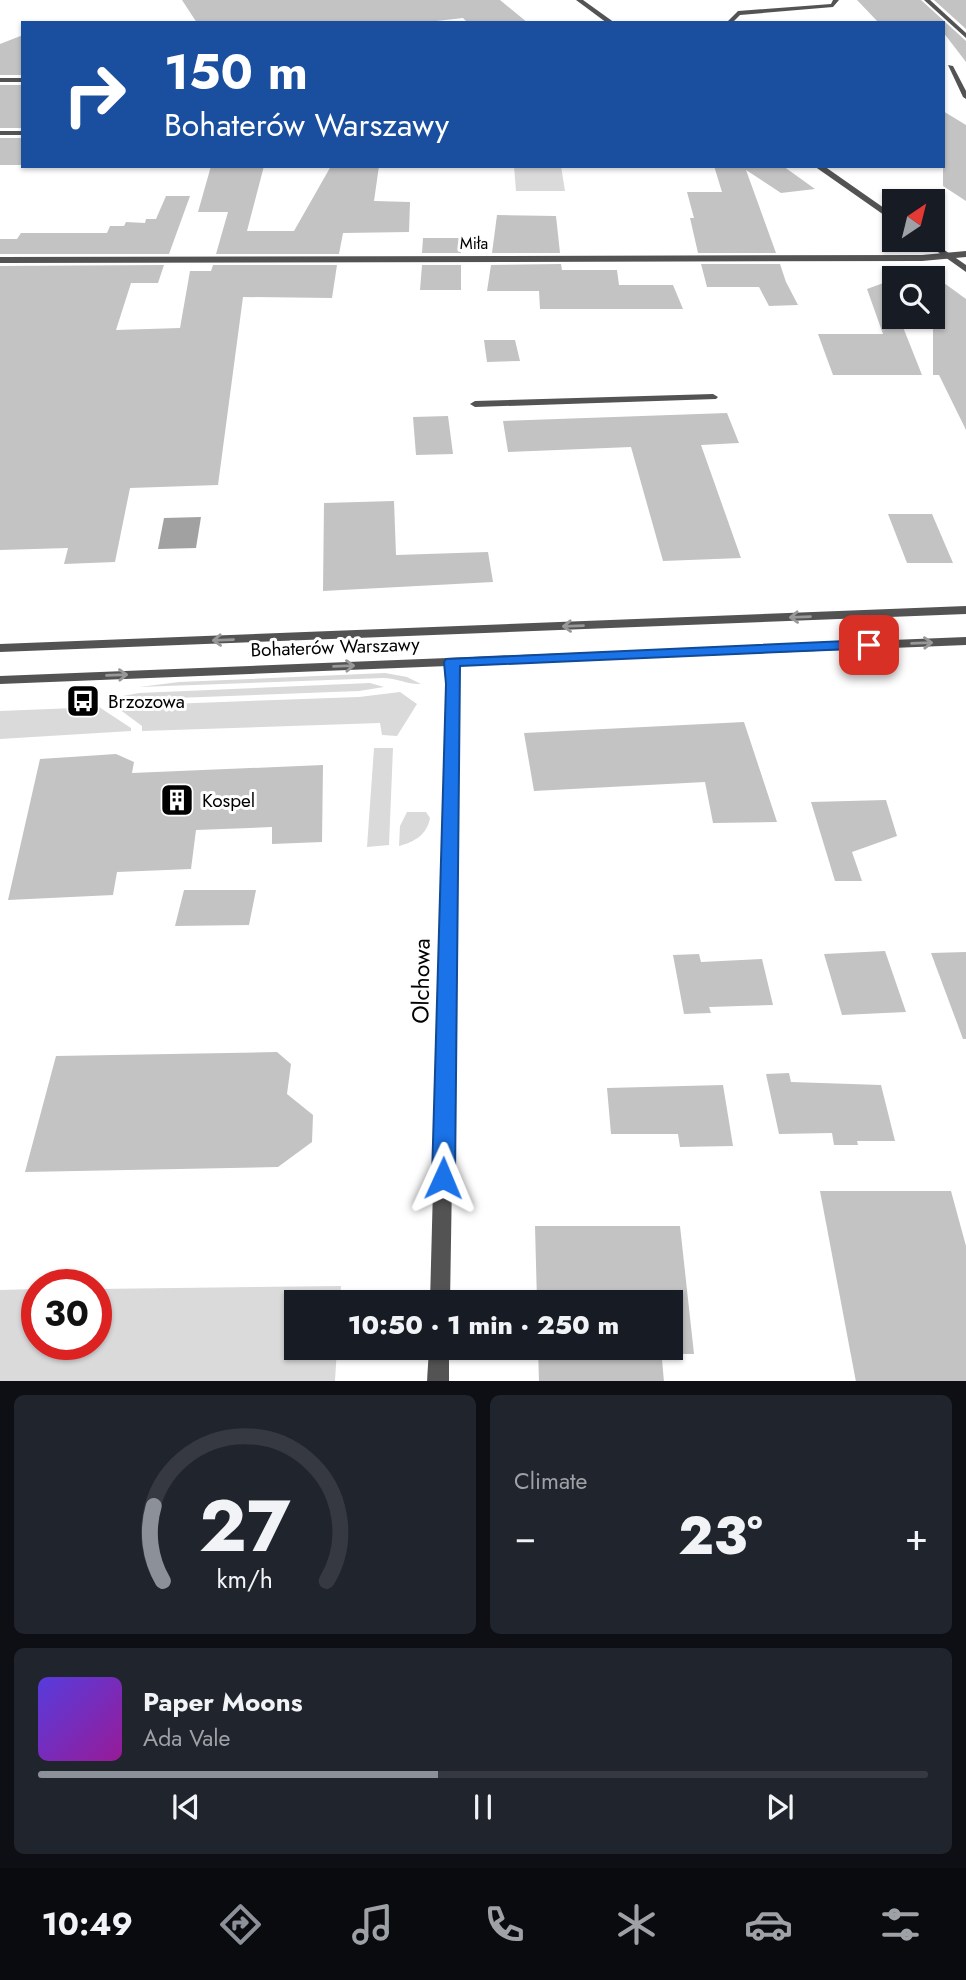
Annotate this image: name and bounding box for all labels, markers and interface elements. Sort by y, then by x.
text: 150 m [164,37,308,107]
icon: right [49,49,140,140]
text: Bohaterów Warszawy [164,102,449,148]
north arrow [882,189,945,252]
map controls [882,189,945,329]
street label: Miła [460,232,488,255]
button: search [882,266,945,329]
one-way arrow [789,610,812,623]
pin [839,615,899,675]
one-way arrow [561,619,584,632]
icon: arrive [850,626,888,664]
street label: Bohaterów Warszawy [250,631,421,663]
one-way arrow [212,633,235,646]
one-way arrow [910,636,933,649]
one-way arrow [333,659,356,673]
one-way arrow [105,668,128,681]
bus stop icon: Brzozowa [64,682,102,720]
place label: Brzozowa [108,688,185,715]
building icon: Kospel [158,781,196,819]
place label: Kospel [202,787,255,814]
street label: Olchowa [403,938,439,1024]
position arrow [406,1141,480,1215]
speed limit sign: 30 [21,1269,112,1360]
text: 10:50 · 1 min · 250 m [348,1306,619,1344]
text: Climate [514,1464,587,1498]
text: 27 [199,1473,291,1578]
text: 23° [678,1498,763,1574]
text: − [514,1509,536,1564]
text: + [905,1509,928,1564]
text: km/h [217,1560,273,1596]
text: Paper Moons [143,1683,303,1721]
text: Ada Vale [143,1721,230,1755]
icon: previous [167,1788,205,1826]
icon: pause [464,1788,502,1826]
icon: next [761,1788,799,1826]
icon: directions [216,1900,265,1949]
icon: music [348,1900,397,1949]
icon: phone [480,1900,529,1949]
icon: climate [612,1900,661,1949]
icon: car [744,1900,793,1949]
icon: filters [876,1900,925,1949]
text: 10:49 [41,1901,133,1947]

